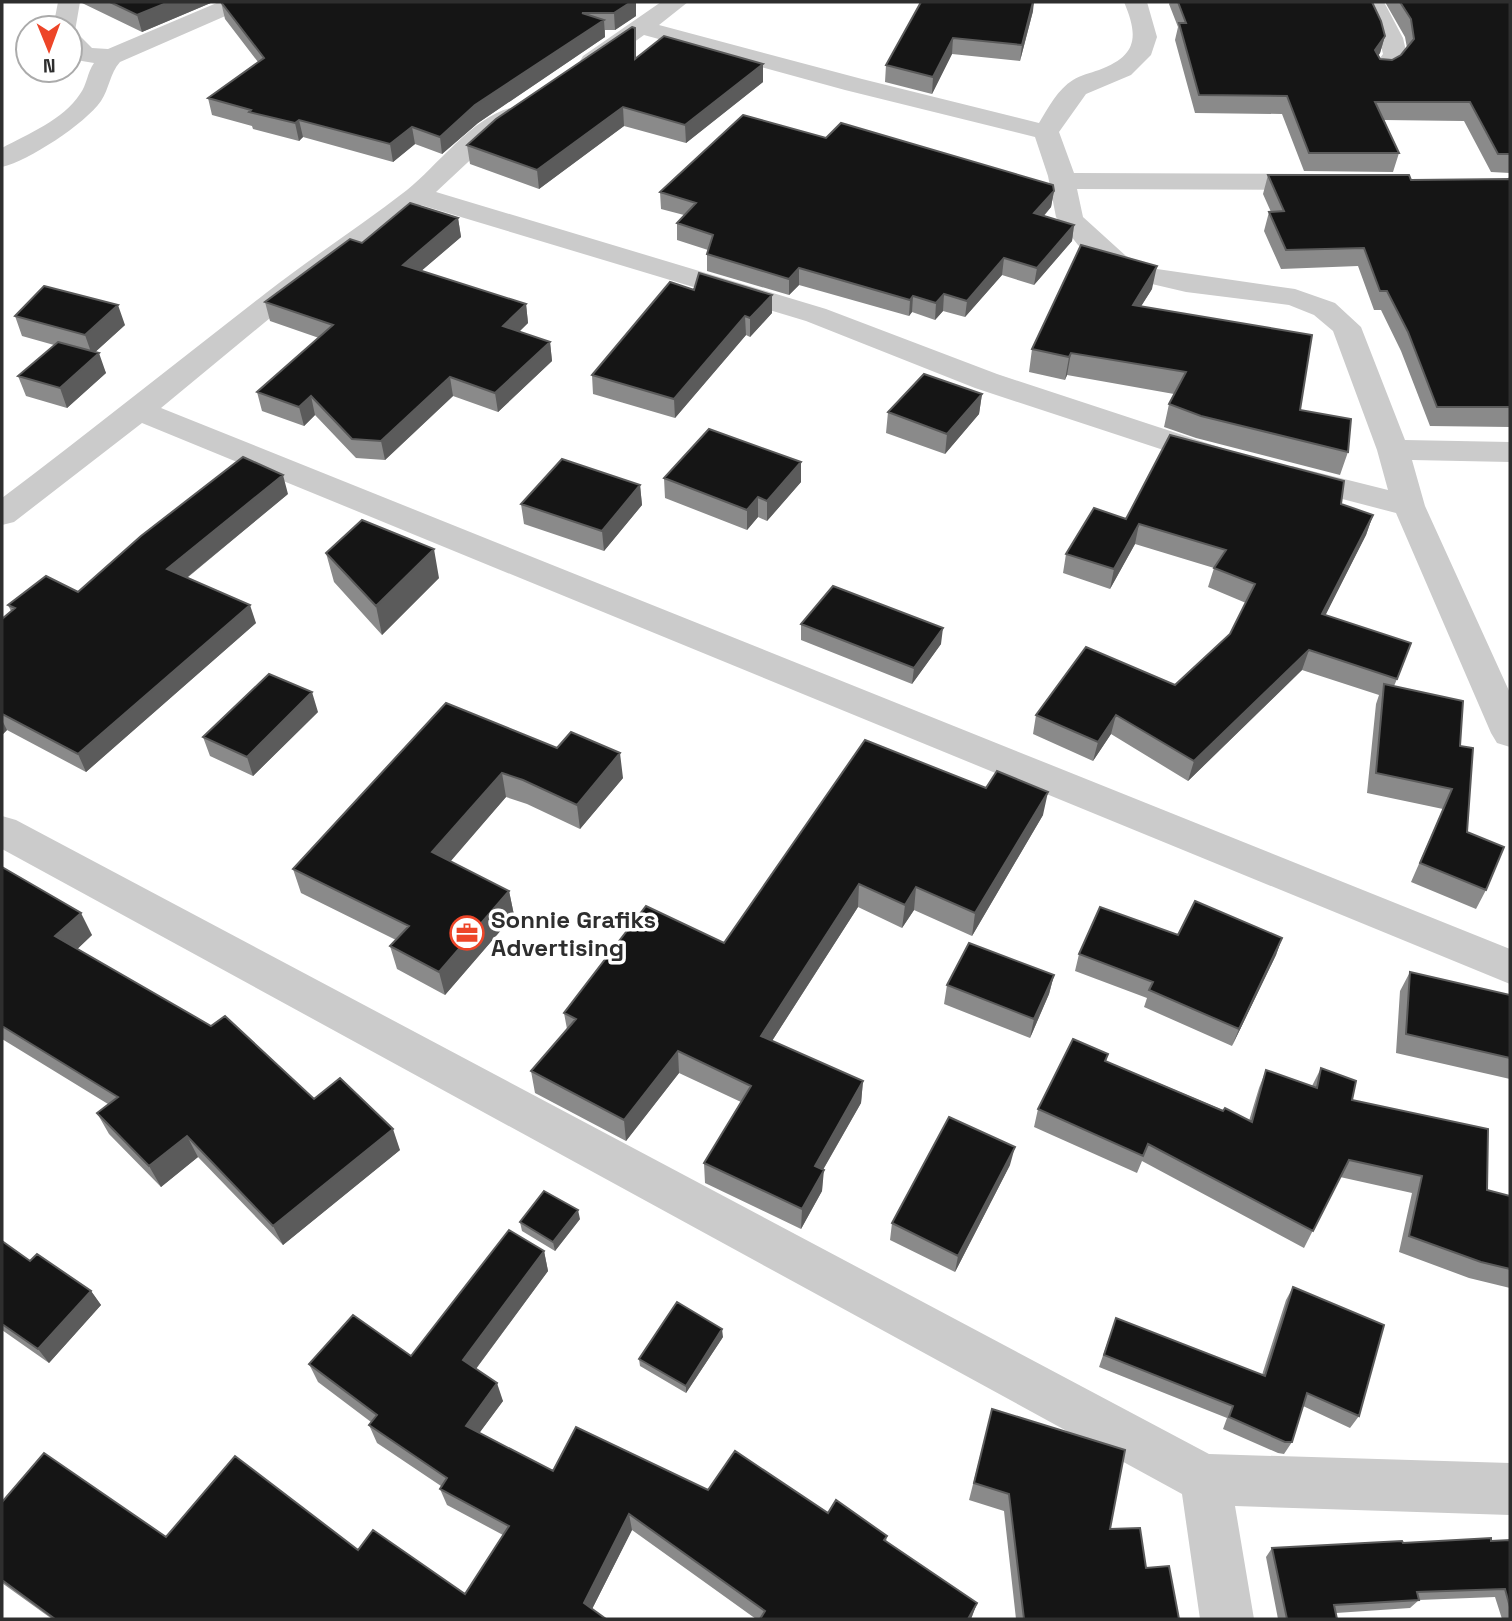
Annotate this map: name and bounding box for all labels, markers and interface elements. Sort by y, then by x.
north arrow [14,14,84,84]
text: N [43,53,56,78]
place label: Sonnie Grafiks Advertising [491,904,656,963]
office icon: Sonnie Grafiks Advertising [448,914,486,952]

